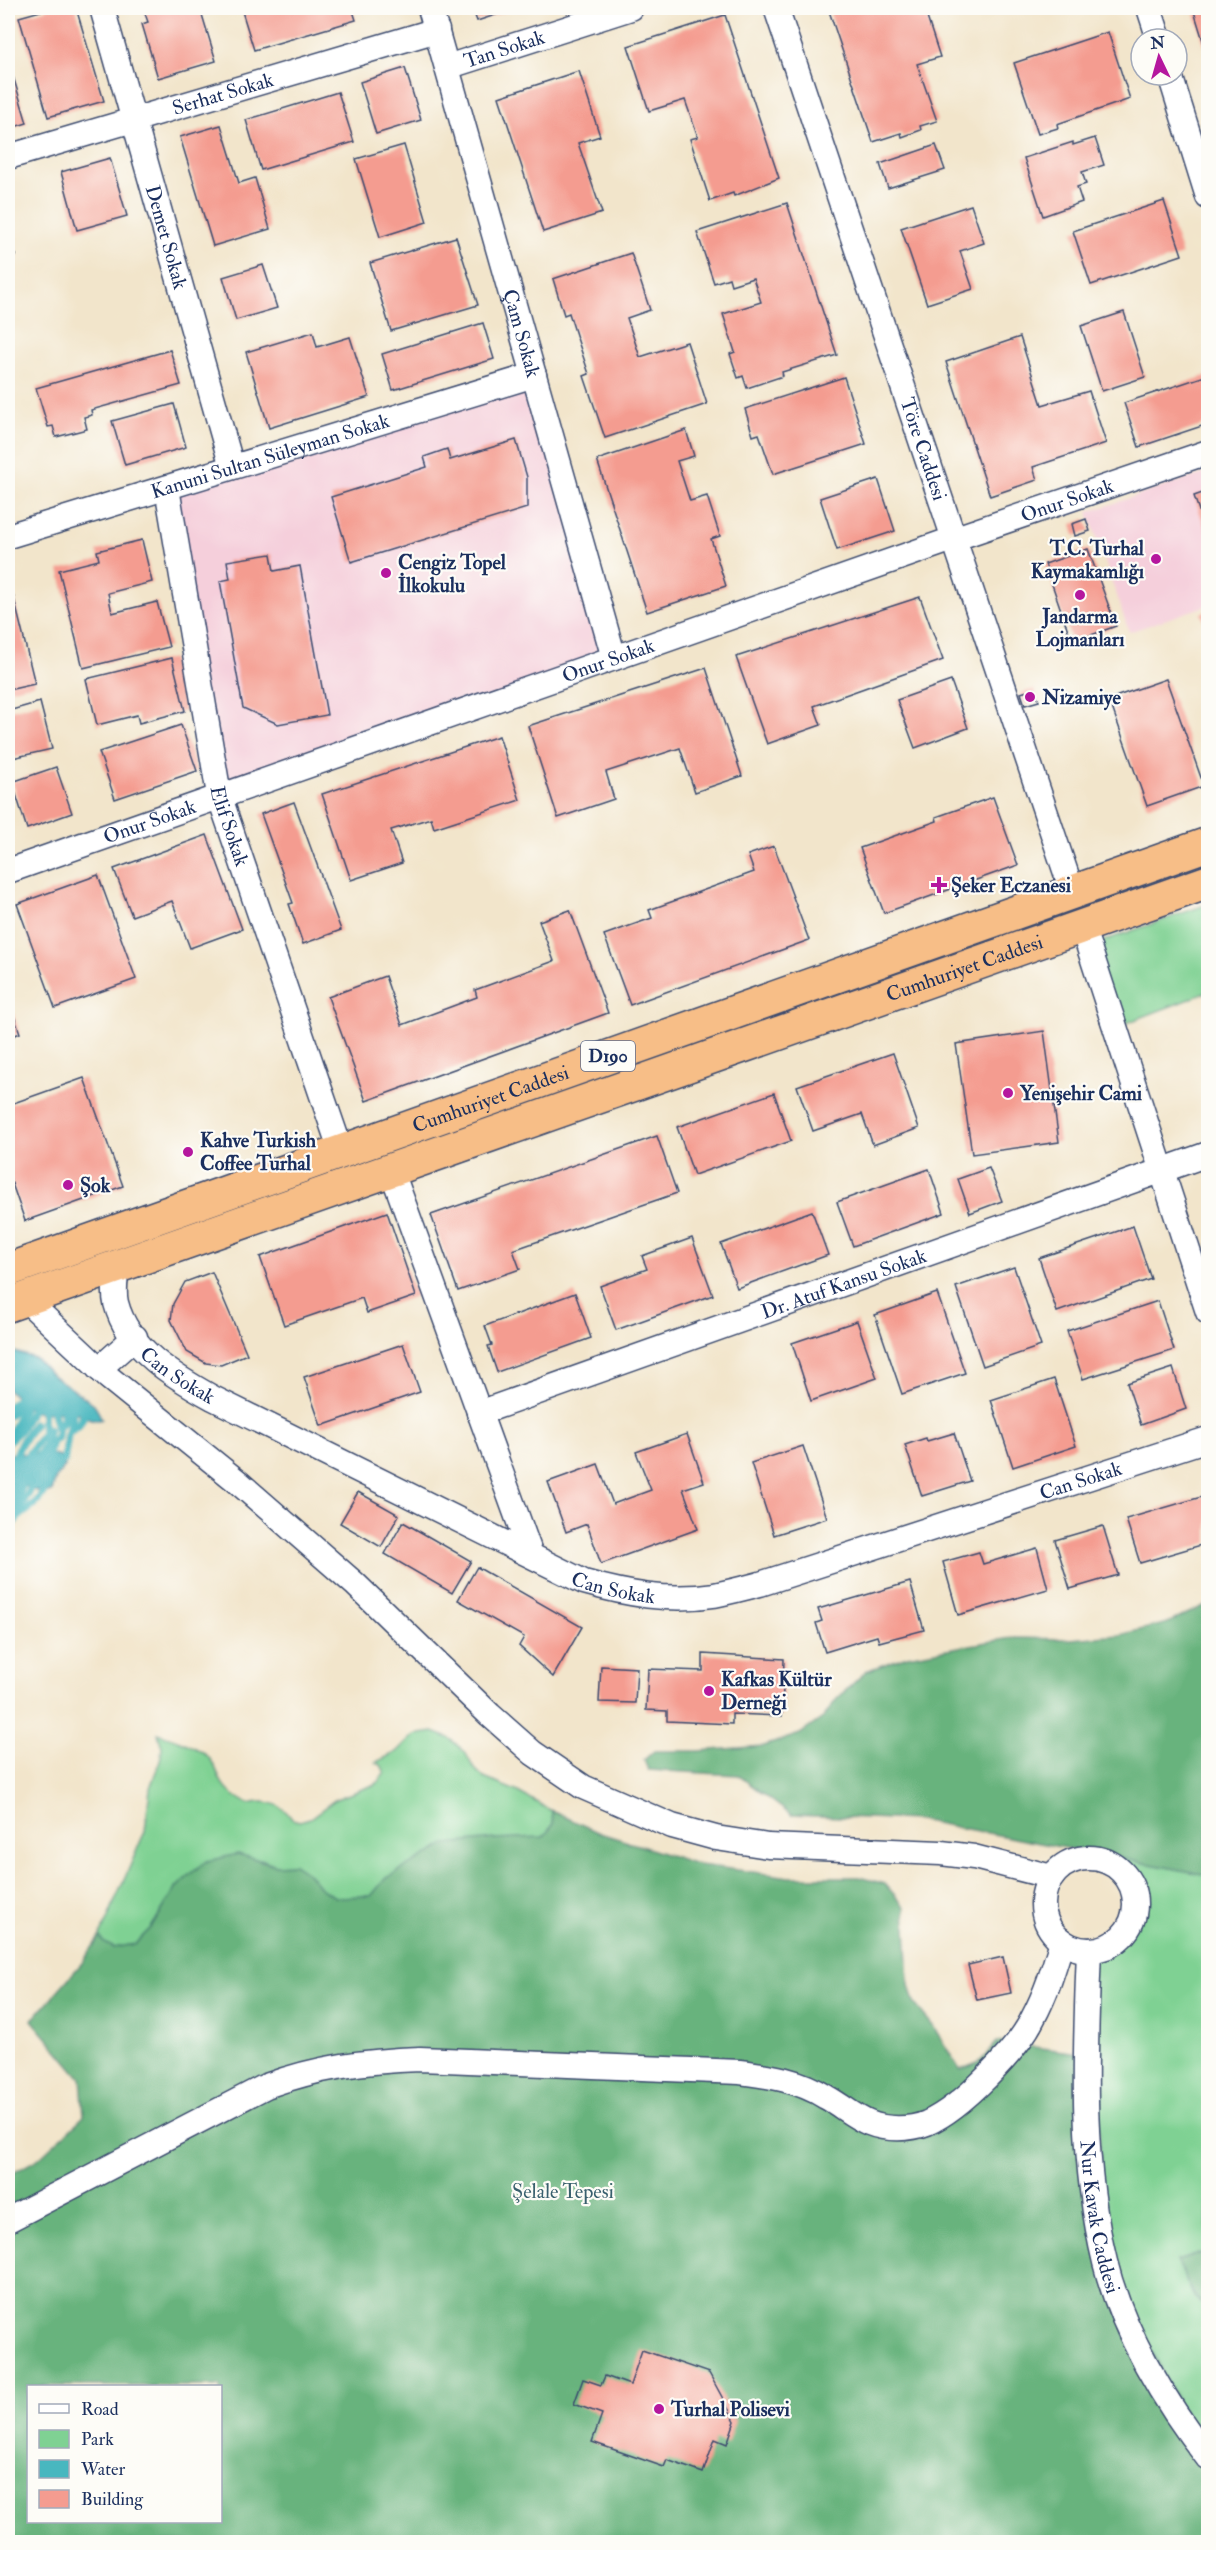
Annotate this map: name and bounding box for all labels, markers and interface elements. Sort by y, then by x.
street label: Tan Sokak [461,24,548,73]
north arrow [1129,27,1189,87]
text: N [1149,32,1166,54]
street label: Serhat Sokak [169,67,277,120]
street label: Demet Sokak [140,182,194,292]
street label: Çam Sokak [498,286,547,381]
street label: Töre Caddesi [895,394,953,504]
street label: Kanuni Sultan Süleyman Sokak [148,407,393,504]
street label: Onur Sokak [1017,473,1117,528]
place label: T.C. Turhal Kaymakamlığı [1031,536,1145,585]
place label: Cengiz Topel İlkokulu [398,550,507,598]
marker: T.C. Turhal Kaymakamlığı [1149,552,1163,566]
marker: Cengiz Topel İlkokulu [379,566,393,580]
marker: Jandarma Lojmanları [1073,588,1087,602]
place label: Jandarma Lojmanları [1035,604,1125,652]
street label: Onur Sokak [558,632,658,688]
place label: Nizamiye [1041,685,1121,711]
marker: Nizamiye [1023,690,1037,704]
street label: Elif Sokak [205,784,255,870]
street label: Onur Sokak [100,793,200,849]
place label: Şeker Eczanesi [951,873,1072,898]
marker: Şeker Eczanesi [932,878,946,892]
street label: Cumhuriyet Caddesi [883,929,1046,1007]
road number: D190 [581,1041,635,1071]
street label: Cumhuriyet Caddesi [409,1059,572,1138]
place label: Yenişehir Cami [1019,1081,1143,1106]
marker: Yenişehir Cami [1001,1086,1015,1100]
place label: Kahve Turkish Coffee Turhal [200,1128,317,1176]
marker: Kahve Turkish Coffee Turhal [181,1145,195,1159]
place label: Şok [80,1173,111,1198]
marker: Şok [61,1178,75,1192]
street label: Dr. Atuf Kansu Sokak [758,1242,930,1324]
street label: Can Sokak [135,1341,220,1409]
street label: Can Sokak [1036,1455,1125,1505]
street label: Can Sokak [567,1565,657,1609]
place label: Kafkas Kültür Derneği [721,1667,832,1716]
marker: Kafkas Kültür Derneği [702,1684,716,1698]
street label: Nur Kavak Caddesi [1075,2140,1126,2297]
park label: Şelale Tepesi [512,2179,614,2205]
legend [27,2385,222,2523]
place label: Turhal Polisevi [670,2397,790,2422]
text: Road [81,2398,119,2421]
marker: Turhal Polisevi [652,2402,666,2416]
text: Park [81,2428,114,2451]
text: Water [80,2458,125,2481]
text: Building [81,2488,144,2511]

